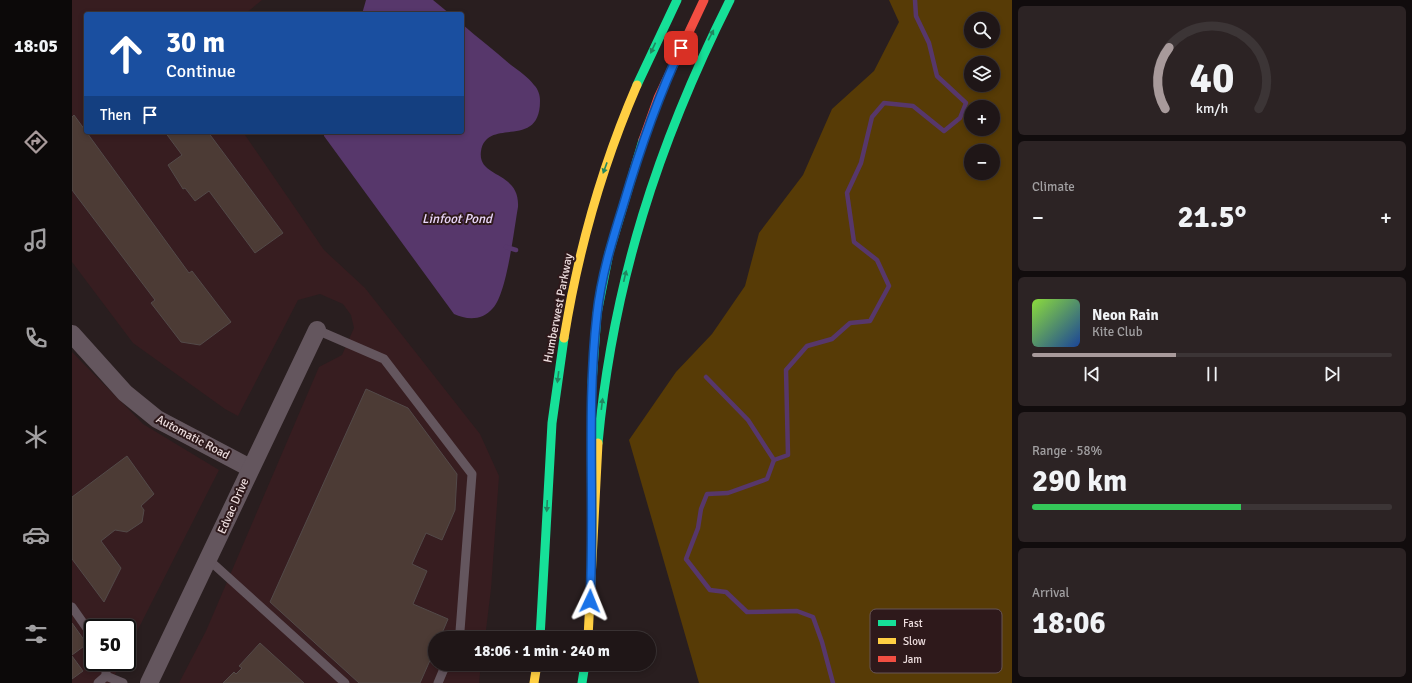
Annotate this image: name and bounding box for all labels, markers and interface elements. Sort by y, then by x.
map controls [964,12,1000,180]
button: search [964,12,1000,48]
text: 30 m [166,26,225,60]
icon: ahead [100,28,152,80]
one-way arrow [708,29,715,41]
pin [664,31,698,65]
text: 18:05 [14,35,58,57]
icon: arrive [670,37,692,59]
one-way arrow [650,42,656,54]
text: 40 [1190,53,1234,104]
button: layers [964,56,1000,92]
text: Continue [166,60,236,82]
text: km/h [1196,99,1228,116]
button: + [964,100,1000,136]
icon: arrive [139,104,161,126]
text: Then [100,106,131,124]
icon: directions [22,128,50,156]
button: − [964,144,1000,180]
one-way arrow [602,163,608,175]
text: Climate [1032,179,1075,195]
text: 21.5° [1177,199,1247,236]
text: − [1032,204,1044,231]
text: + [1380,204,1392,231]
water label: Linfoot Pond [422,211,494,227]
icon: music [22,226,50,254]
street label: Humberwest Parkway [541,252,577,364]
one-way arrow [622,269,628,282]
text: Neon Rain [1092,306,1159,324]
icon: phone [22,324,50,352]
text: Kite Club [1092,324,1143,340]
icon: previous [1081,363,1103,385]
icon: pause [1201,363,1223,385]
icon: next [1321,363,1343,385]
one-way arrow [554,370,561,383]
one-way arrow [599,397,606,410]
street label: Automatic Road [153,412,232,463]
icon: climate [22,423,50,451]
text: Range · 58% [1032,443,1102,459]
text: 290 km [1032,463,1127,500]
street label: Edvac Drive [214,476,252,536]
one-way arrow [544,500,551,512]
icon: car [22,521,50,549]
position arrow [569,580,611,622]
text: Arrival [1032,585,1069,601]
text: 18:06 [1032,605,1106,642]
legend [870,609,1002,673]
text: Fast [903,617,923,630]
speed limit sign: 50 [84,619,136,671]
icon: filters [22,620,50,648]
text: Slow [903,635,926,648]
text: 18:06 · 1 min · 240 m [474,642,610,660]
text: Jam [903,653,922,666]

